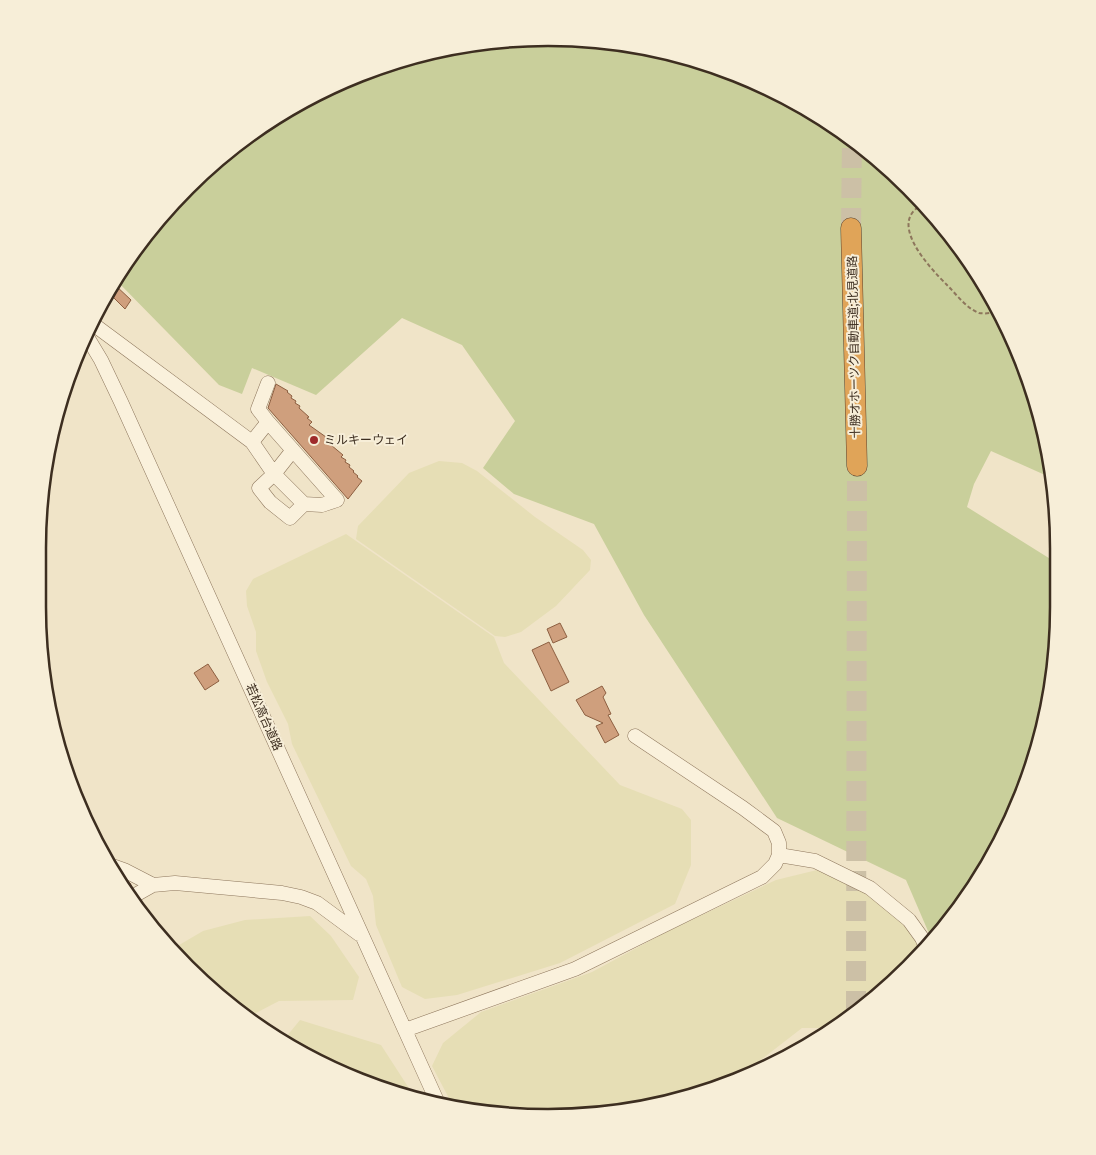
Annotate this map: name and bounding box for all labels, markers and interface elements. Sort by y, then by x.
street label: 十勝オホーツク自動車道;北見道路 [844,255,863,439]
place label: ミルキーウェイ [324,432,408,447]
marker: ミルキーウェイ [308,434,320,446]
street label: 若松高台道路 [243,681,286,753]

